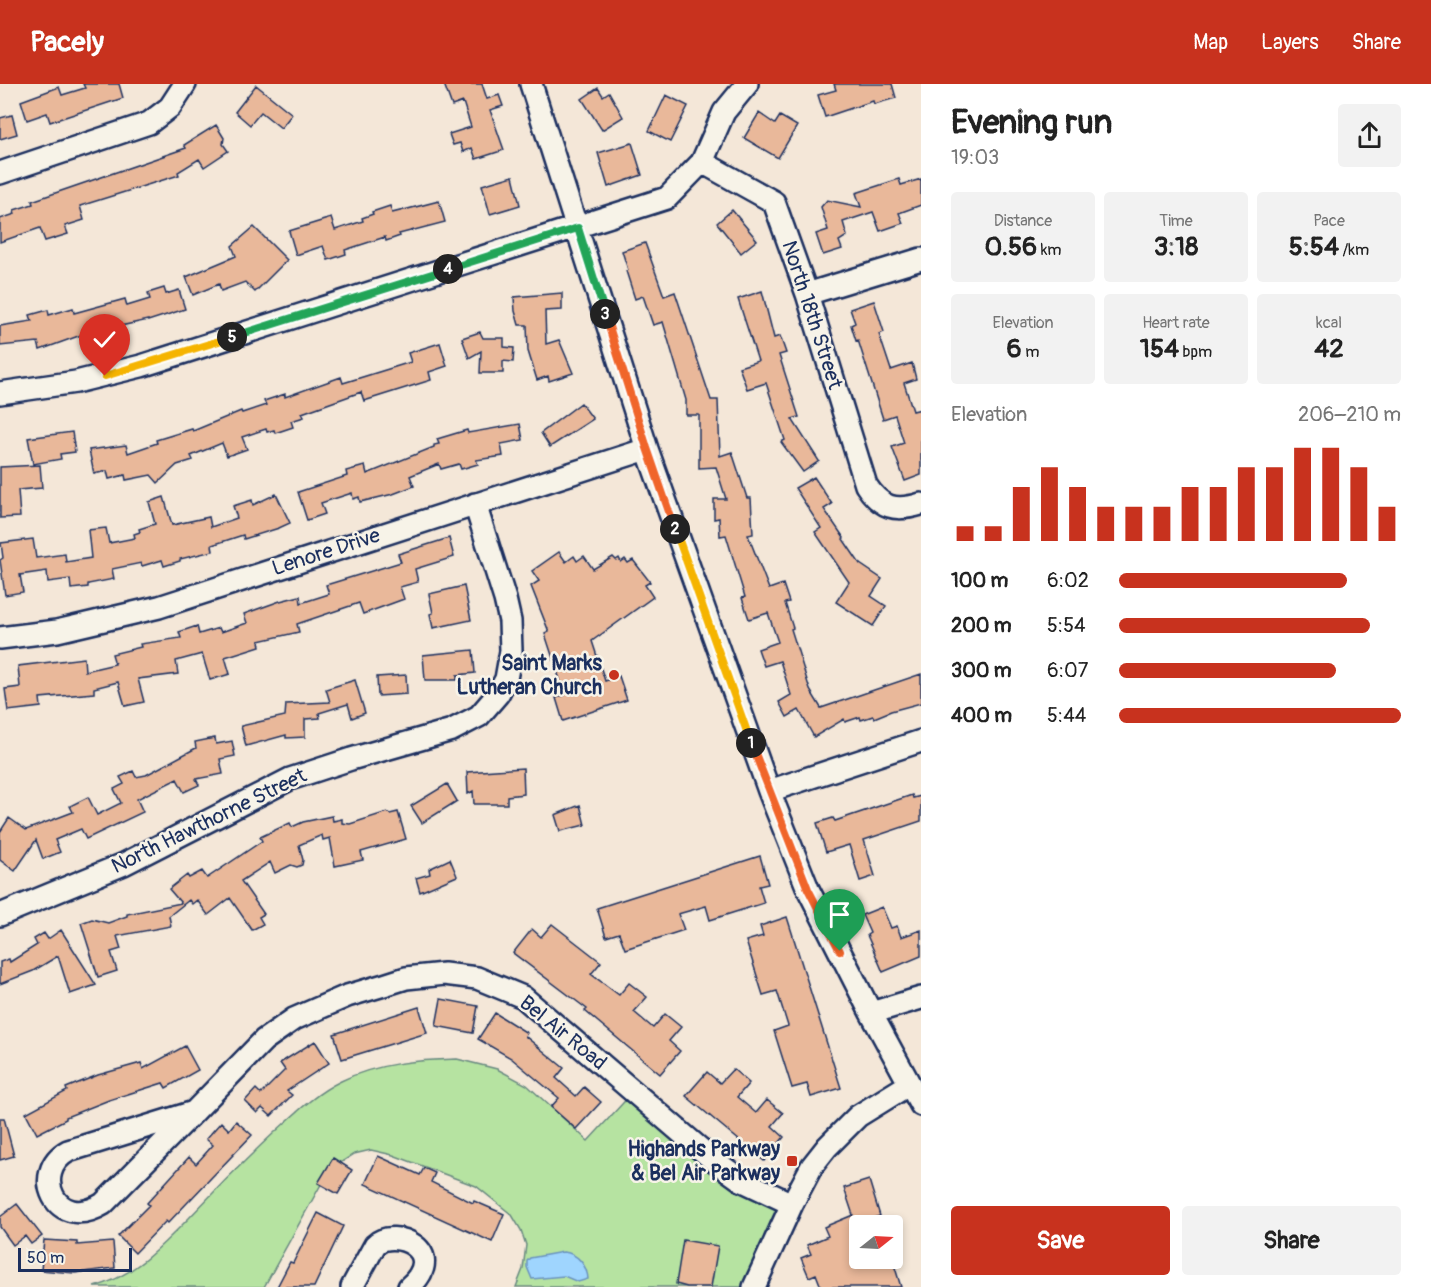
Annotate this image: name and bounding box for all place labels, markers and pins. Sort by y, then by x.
pin: 4 [433,254,463,284]
pin: 3 [590,299,620,329]
pin [79,314,130,376]
pin: 5 [217,322,247,352]
pin: 2 [660,514,690,544]
place label: Saint Marks Lutheran Church [456,650,603,701]
marker: Saint Marks Lutheran Church [607,668,621,682]
pin: 1 [736,728,766,758]
pin [814,889,865,951]
place label: Highands Parkway & Bel Air Parkway [627,1136,780,1187]
marker: Highands Parkway & Bel Air Parkway [785,1154,799,1168]

